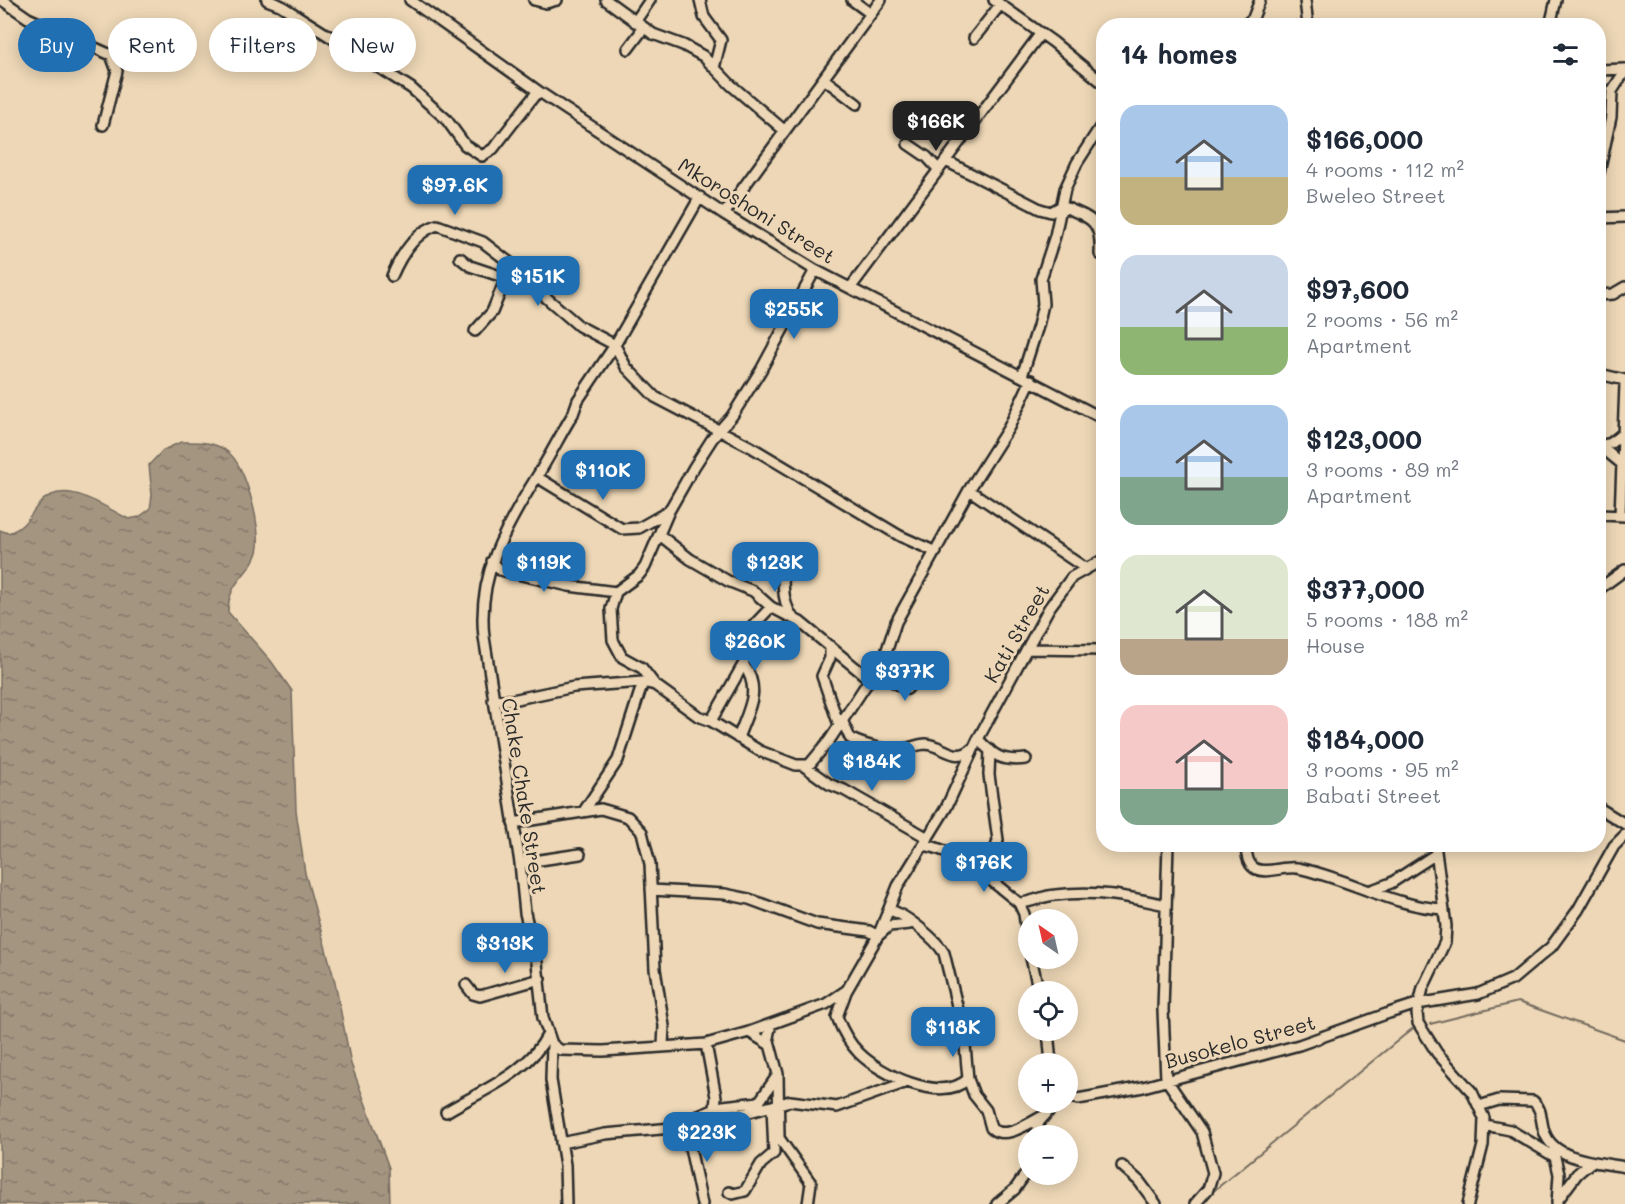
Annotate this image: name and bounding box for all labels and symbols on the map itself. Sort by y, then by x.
pin: $166K [894,101,978,152]
street label: Mkoroshoni Street [674,151,840,269]
pin: $97.6K [406,165,504,216]
pin: $151K [496,256,580,307]
pin: $255K [752,289,836,340]
pin: $110K [561,450,645,501]
pin: $119K [502,542,586,593]
pin: $123K [733,542,817,593]
street label: Kati Street [977,579,1055,687]
pin: $260K [713,621,797,672]
pin: $377K [863,651,947,702]
street label: Chake Chake Street [497,696,553,896]
pin: $184K [830,741,914,792]
pin: $176K [942,842,1026,893]
north arrow [1018,909,1078,969]
pin: $313K [463,923,547,974]
pin: $118K [911,1007,995,1058]
street label: Busokelo Street [1162,1008,1318,1074]
pin: $223K [665,1112,749,1163]

